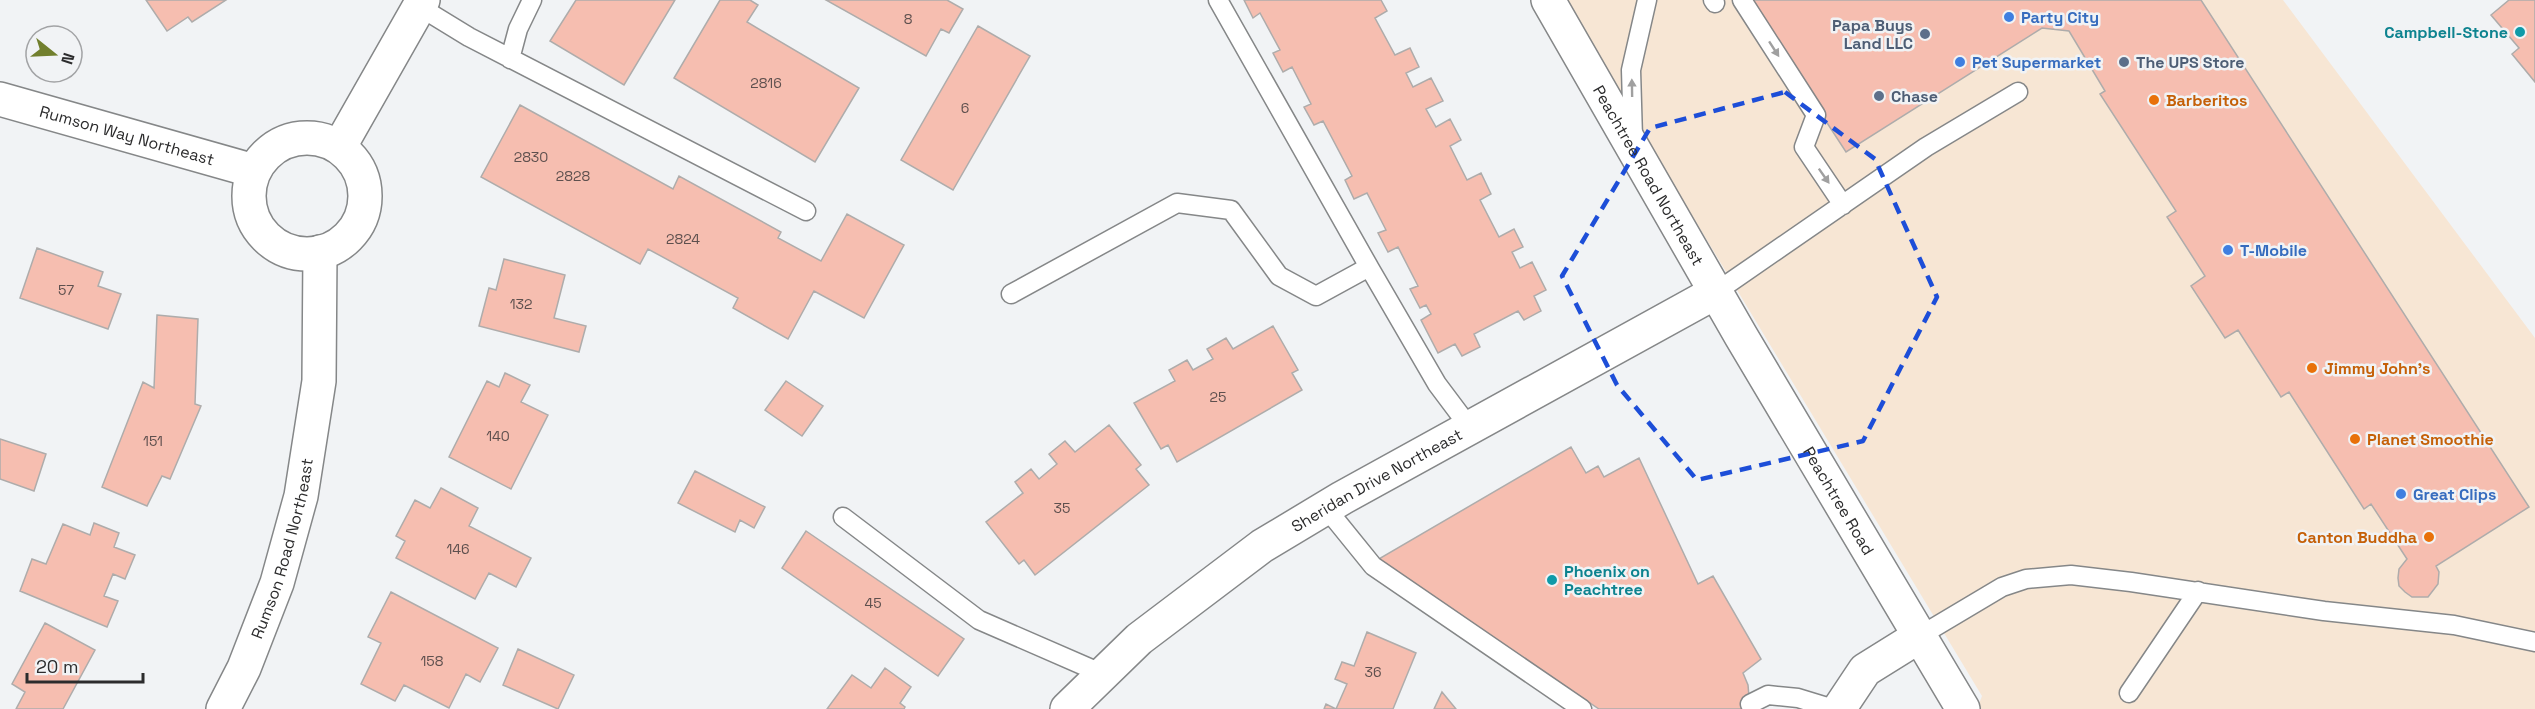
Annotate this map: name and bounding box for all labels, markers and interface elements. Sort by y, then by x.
place label: Party City [2021,7,2099,28]
house number: 8 [904,10,913,28]
marker: Party City [2002,10,2016,24]
place label: Papa Buys Land LLC [1832,15,1913,54]
place label: Campbell-Stone [2384,22,2508,43]
north arrow [24,24,84,84]
marker: Campbell-Stone [2513,25,2527,39]
marker: Papa Buys Land LLC [1918,27,1932,41]
one-way arrow [1768,41,1779,57]
text: N [56,50,79,67]
place label: Pet Supermarket [1972,52,2101,73]
place label: The UPS Store [2136,52,2245,73]
marker: Pet Supermarket [1953,55,1967,69]
marker: The UPS Store [2117,55,2131,69]
house number: 2816 [750,74,782,92]
one-way arrow [1627,78,1636,97]
street label: Peachtree Road Northeast [1589,81,1709,269]
place label: Chase [1891,86,1938,107]
marker: Chase [1872,89,1886,103]
place label: Barberitos [2166,90,2247,111]
marker: Barberitos [2147,93,2161,107]
house number: 6 [961,99,969,117]
street label: Rumson Way Northeast [37,100,217,170]
house number: 2830 [514,148,548,166]
house number: 2828 [556,167,590,185]
one-way arrow [1818,168,1829,184]
house number: 2824 [666,230,700,248]
place label: T-Mobile [2240,240,2307,261]
marker: T-Mobile [2221,243,2235,257]
house number: 57 [58,281,74,299]
house number: 132 [510,295,532,313]
place label: Jimmy John's [2324,358,2430,379]
marker: Jimmy John's [2305,361,2319,375]
house number: 25 [1210,388,1226,406]
street label: Sheridan Drive Northeast [1287,423,1466,537]
house number: 140 [486,427,510,445]
place label: Planet Smoothie [2367,429,2494,450]
house number: 151 [143,432,163,450]
marker: Planet Smoothie [2348,432,2362,446]
street label: Peachtree Road [1799,443,1879,559]
street label: Rumson Road Northeast [246,457,317,642]
place label: Great Clips [2413,484,2496,505]
marker: Great Clips [2394,487,2408,501]
house number: 35 [1054,499,1070,517]
place label: Canton Buddha [2297,527,2417,548]
marker: Canton Buddha [2422,530,2436,544]
house number: 146 [446,540,470,558]
place label: Phoenix on Peachtree [1564,561,1650,600]
marker: Phoenix on Peachtree [1545,573,1559,587]
house number: 45 [864,594,882,612]
scale bar [27,646,142,684]
house number: 158 [421,652,444,670]
text: 20 m [36,655,79,678]
house number: 36 [1364,663,1382,681]

